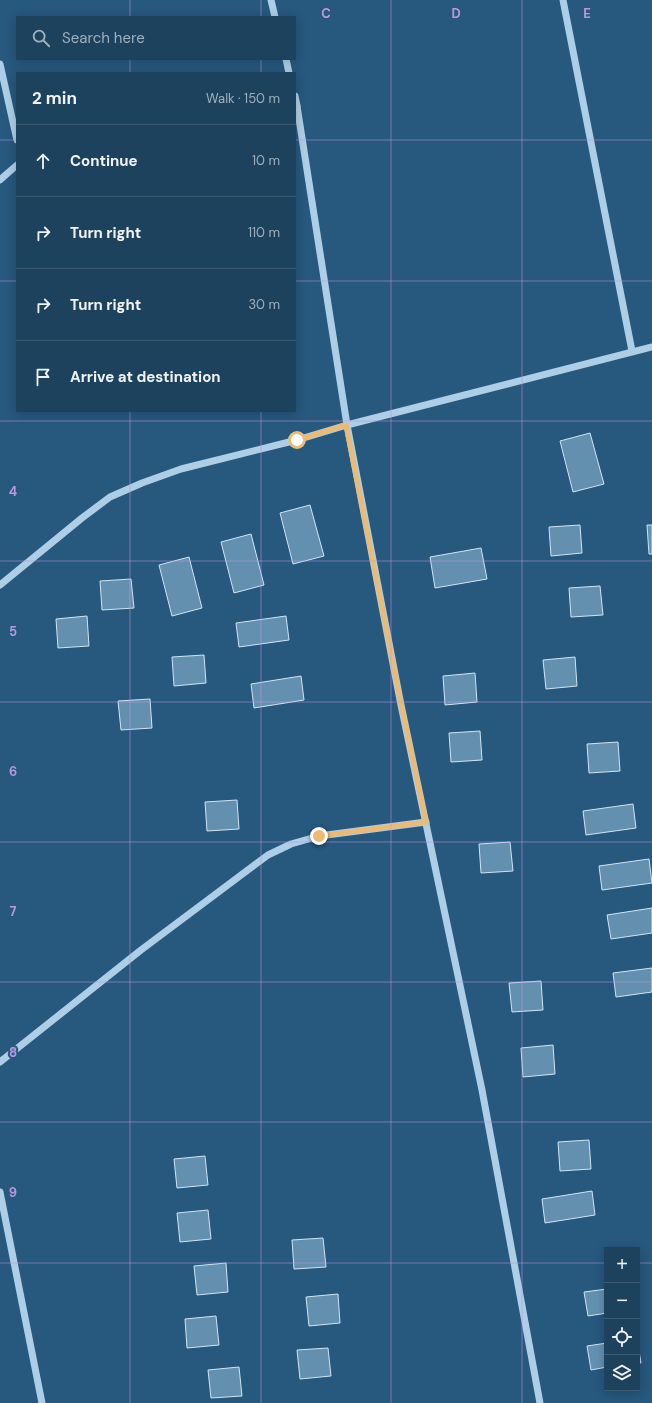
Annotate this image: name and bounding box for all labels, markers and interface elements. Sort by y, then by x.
text: C [321,5,331,22]
text: D [451,5,461,22]
text: E [583,5,591,22]
search box [16,16,296,60]
icon: search [30,27,52,49]
text: Search here [62,28,145,48]
text: 2 min [32,87,77,109]
text: Walk · 150 m [206,90,280,107]
icon: ahead [32,150,54,172]
text: Continue [70,151,138,171]
text: 10 m [252,152,280,169]
icon: right [32,222,54,244]
text: Turn right [70,223,141,243]
text: 110 m [248,224,280,241]
icon: right [32,294,54,316]
text: Turn right [70,295,141,315]
text: 30 m [248,296,280,313]
icon: arrive [32,366,54,388]
text: Arrive at destination [70,367,221,387]
route start [288,431,306,449]
text: 4 [9,483,17,500]
text: 5 [9,623,17,640]
text: 6 [9,763,17,780]
route end [310,827,328,845]
text: 7 [10,903,17,920]
text: 8 [9,1044,17,1061]
text: 9 [9,1184,17,1201]
map controls [604,1247,640,1391]
button: + [604,1247,640,1283]
button: − [604,1283,640,1319]
button: locate [604,1319,640,1355]
button: layers [604,1355,640,1391]

